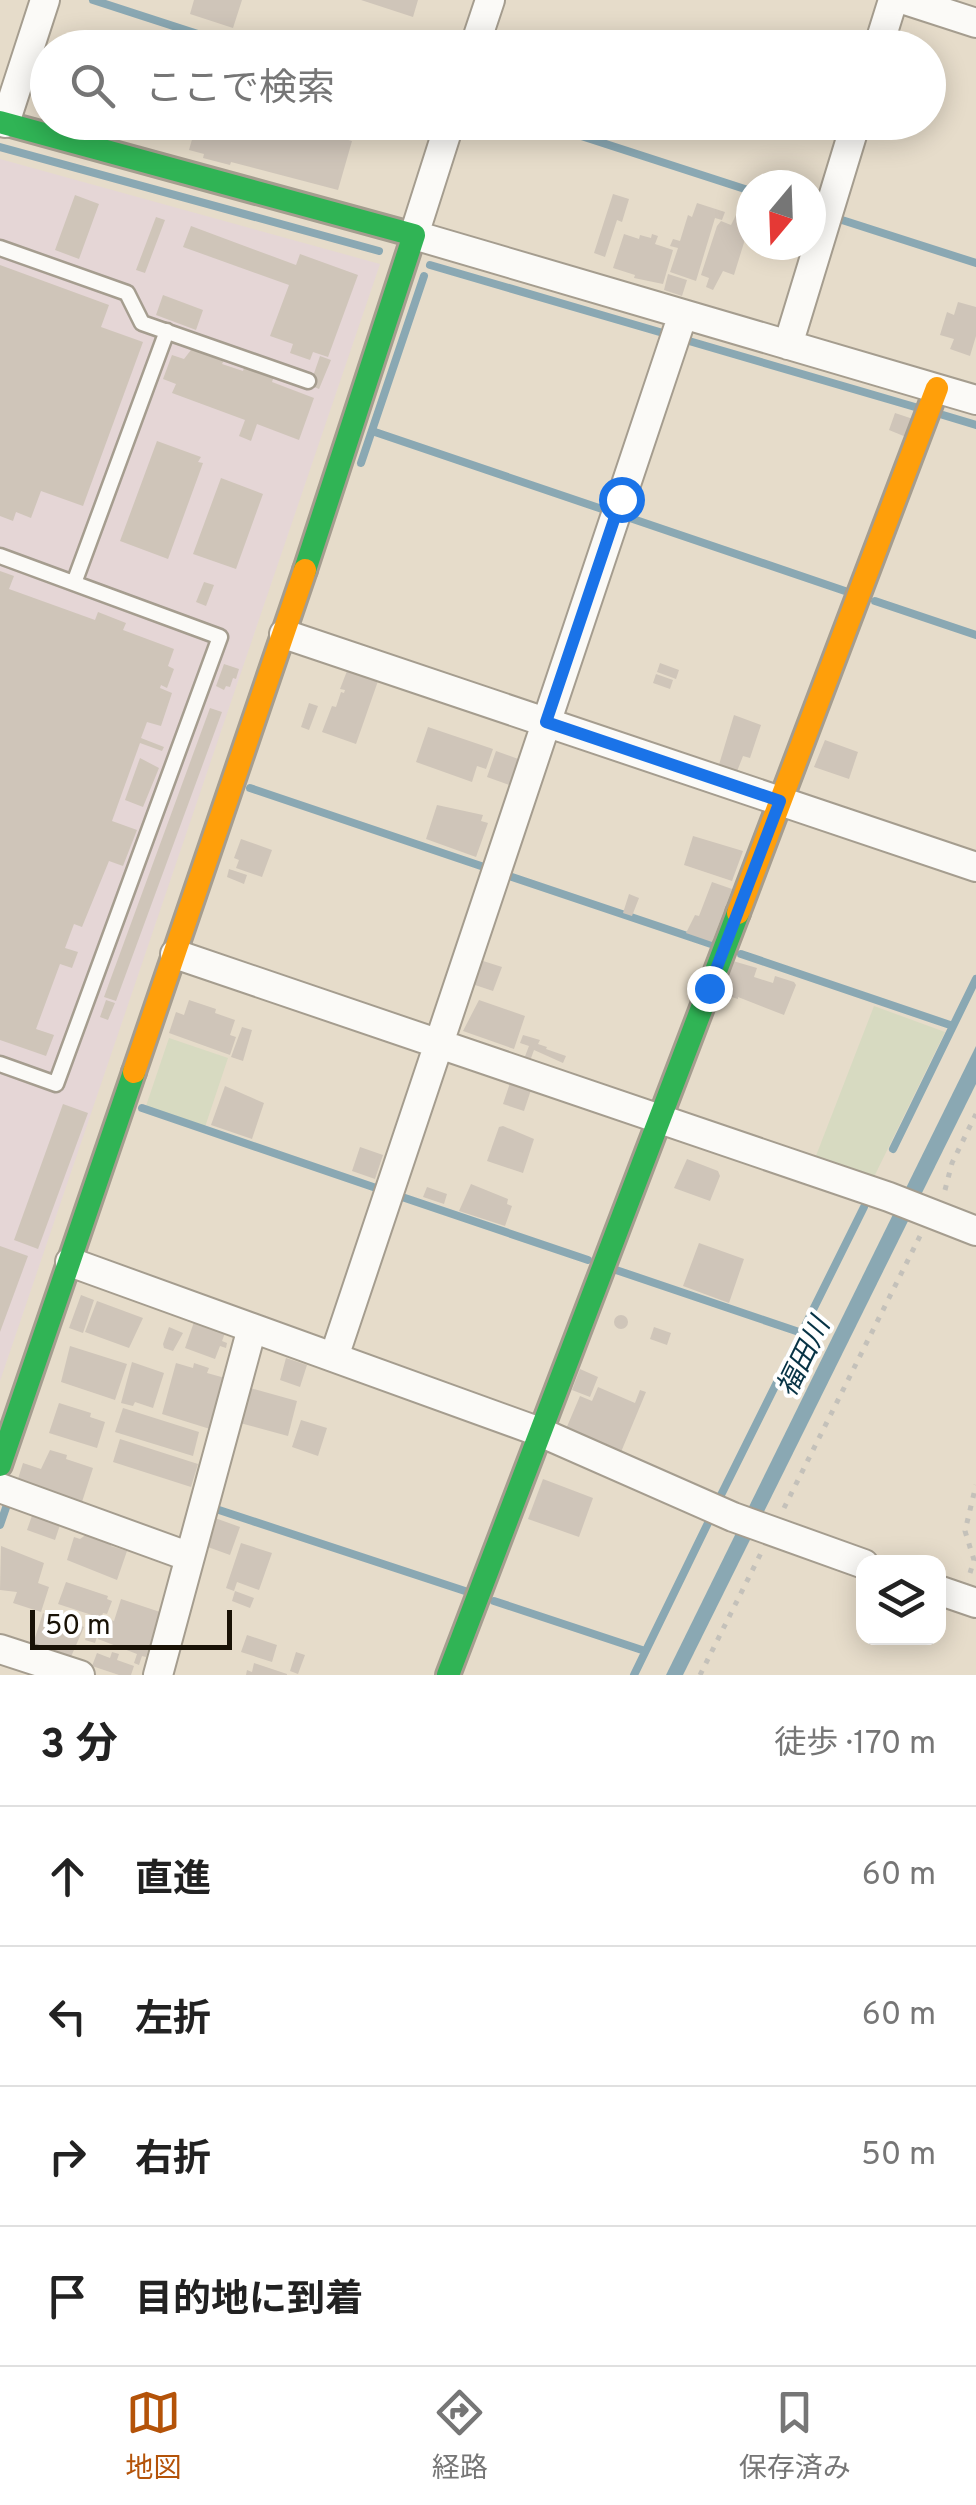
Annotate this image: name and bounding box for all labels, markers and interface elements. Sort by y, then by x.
search box [30,30,946,140]
icon: search [65,58,120,113]
text: ここで検索 [145,66,335,115]
north arrow [736,170,826,260]
route start [599,477,645,523]
route end [687,966,733,1012]
water label: 福田川 [770,1310,841,1404]
map controls [856,1555,946,1645]
button: layers [856,1555,946,1645]
scale bar [30,1605,232,1650]
text: 50 m [45,1609,111,1645]
text: 3 分 [40,1720,118,1773]
text: 徒歩 · 170 m [774,1725,936,1765]
icon: ahead [40,1849,95,1904]
text: 60 m [862,1856,936,1896]
text: 直進 [135,1857,211,1906]
icon: left [40,1989,95,2044]
text: 60 m [862,1996,936,2036]
text: 左折 [135,1997,211,2046]
icon: right [40,2129,95,2184]
text: 50 m [861,2136,936,2176]
text: 右折 [135,2137,211,2186]
icon: arrive [40,2269,95,2324]
text: 目的地に到着 [135,2277,363,2326]
tab: 地図 [125,2385,181,2488]
tab: 経路 [432,2385,488,2488]
tab: 保存済み [739,2385,851,2488]

